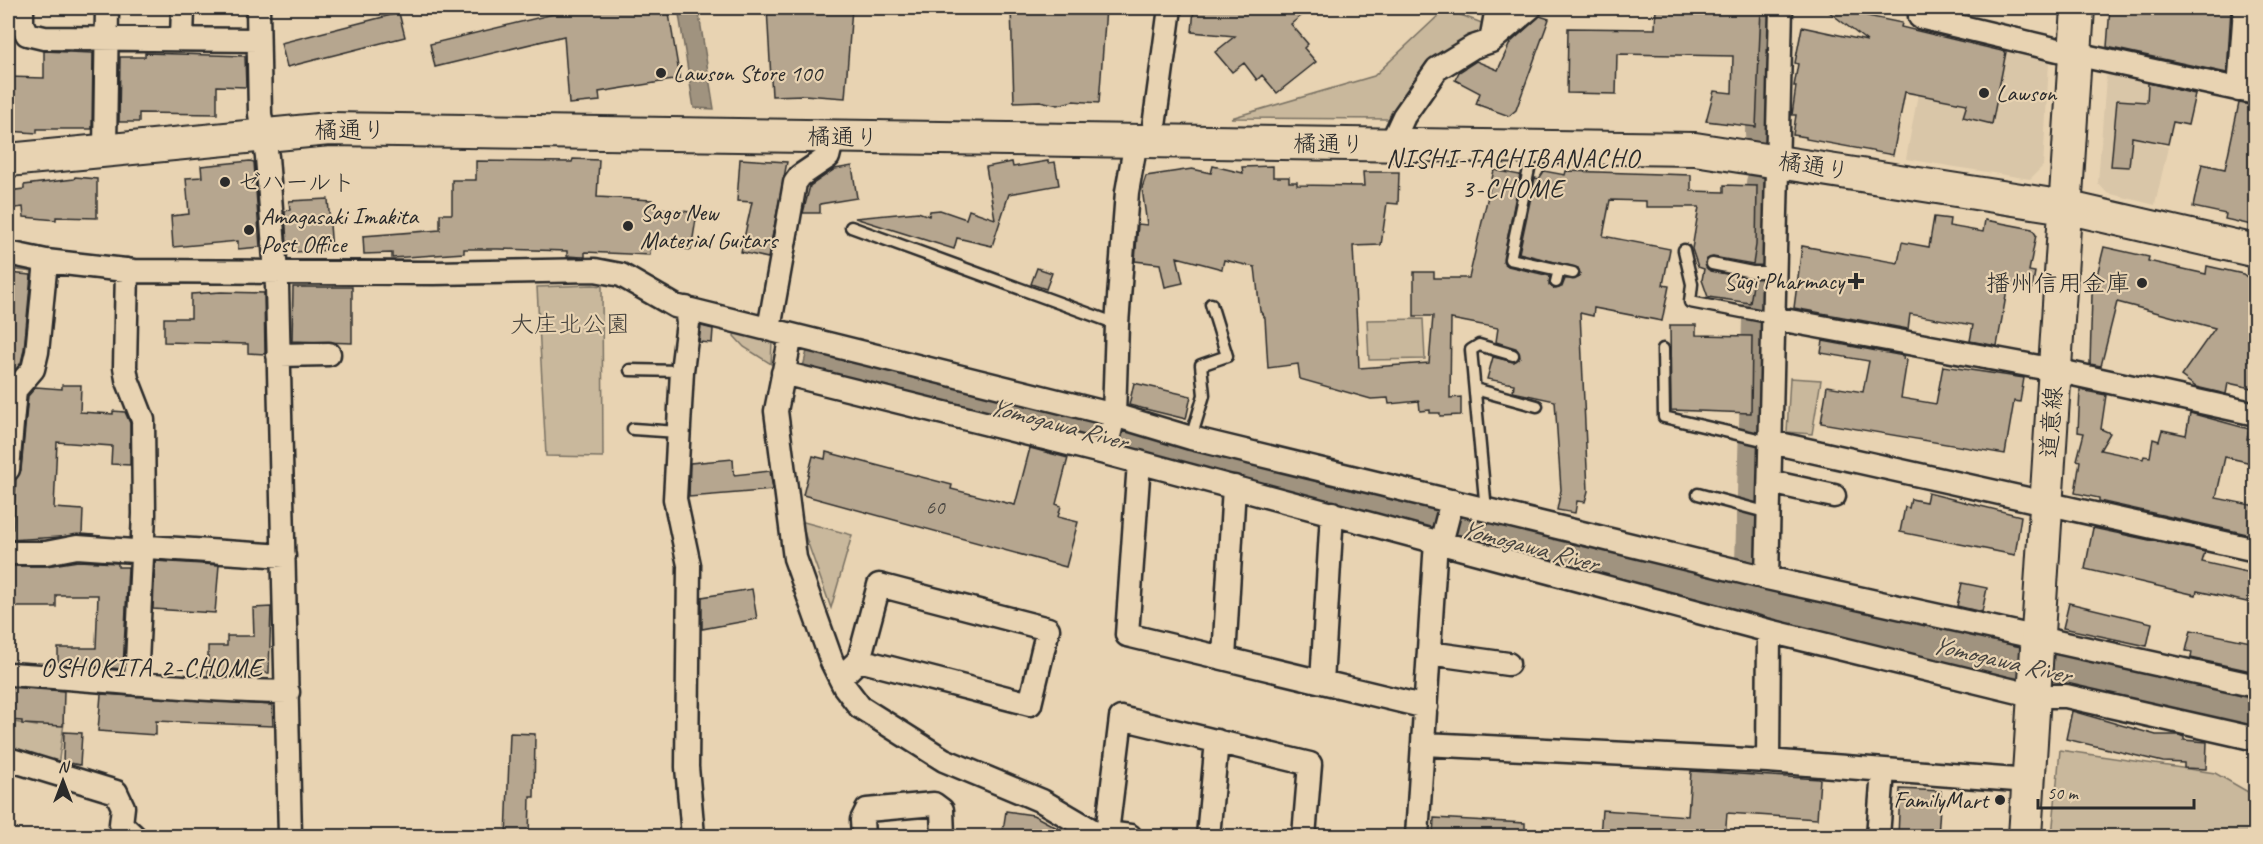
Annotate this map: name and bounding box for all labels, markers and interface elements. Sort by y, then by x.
place label: Lawson Store 100 [673,58,825,88]
marker: Lawson Store 100 [654,66,668,80]
place label: Lawson [1996,78,2058,108]
marker: Lawson [1977,86,1991,100]
street label: 橘通り [314,115,386,145]
street label: 橘通り [807,121,879,153]
street label: 橘通り [1293,128,1365,160]
district label: NISHI-TACHIBANACHO 3-CHOME [1386,142,1642,205]
street label: 橘通り [1776,146,1852,186]
place label: ゼハールト [237,167,356,197]
marker: ゼハールト [218,175,232,189]
place label: Sago New Material Guitars [640,197,779,255]
place label: Amagasaki Imakita Post Office [261,201,420,259]
marker: Sago New Material Guitars [621,219,635,233]
marker: Amagasaki Imakita Post Office [242,223,256,237]
place label: Sugi Pharmacy [1724,266,1846,296]
place label: 播州信用金庫 [1986,268,2130,298]
marker: Sugi Pharmacy [1849,274,1863,288]
marker: 播州信用金庫 [2135,276,2149,290]
park label: 大庄北公園 [510,309,630,339]
street label: 道意線 [2034,385,2068,459]
water label: Yomogawa River [986,389,1134,459]
house number: 60 [926,494,946,520]
water label: Yomogawa River [1457,511,1605,581]
water label: Yomogawa River [1929,628,2077,692]
district label: OSHOKITA 2-CHOME [41,651,265,684]
north arrow [33,751,93,811]
text: N [58,757,71,777]
scale bar [2038,772,2194,810]
text: 50 m [2047,782,2080,804]
place label: FamilyMart [1893,785,1990,815]
marker: FamilyMart [1993,793,2007,807]

